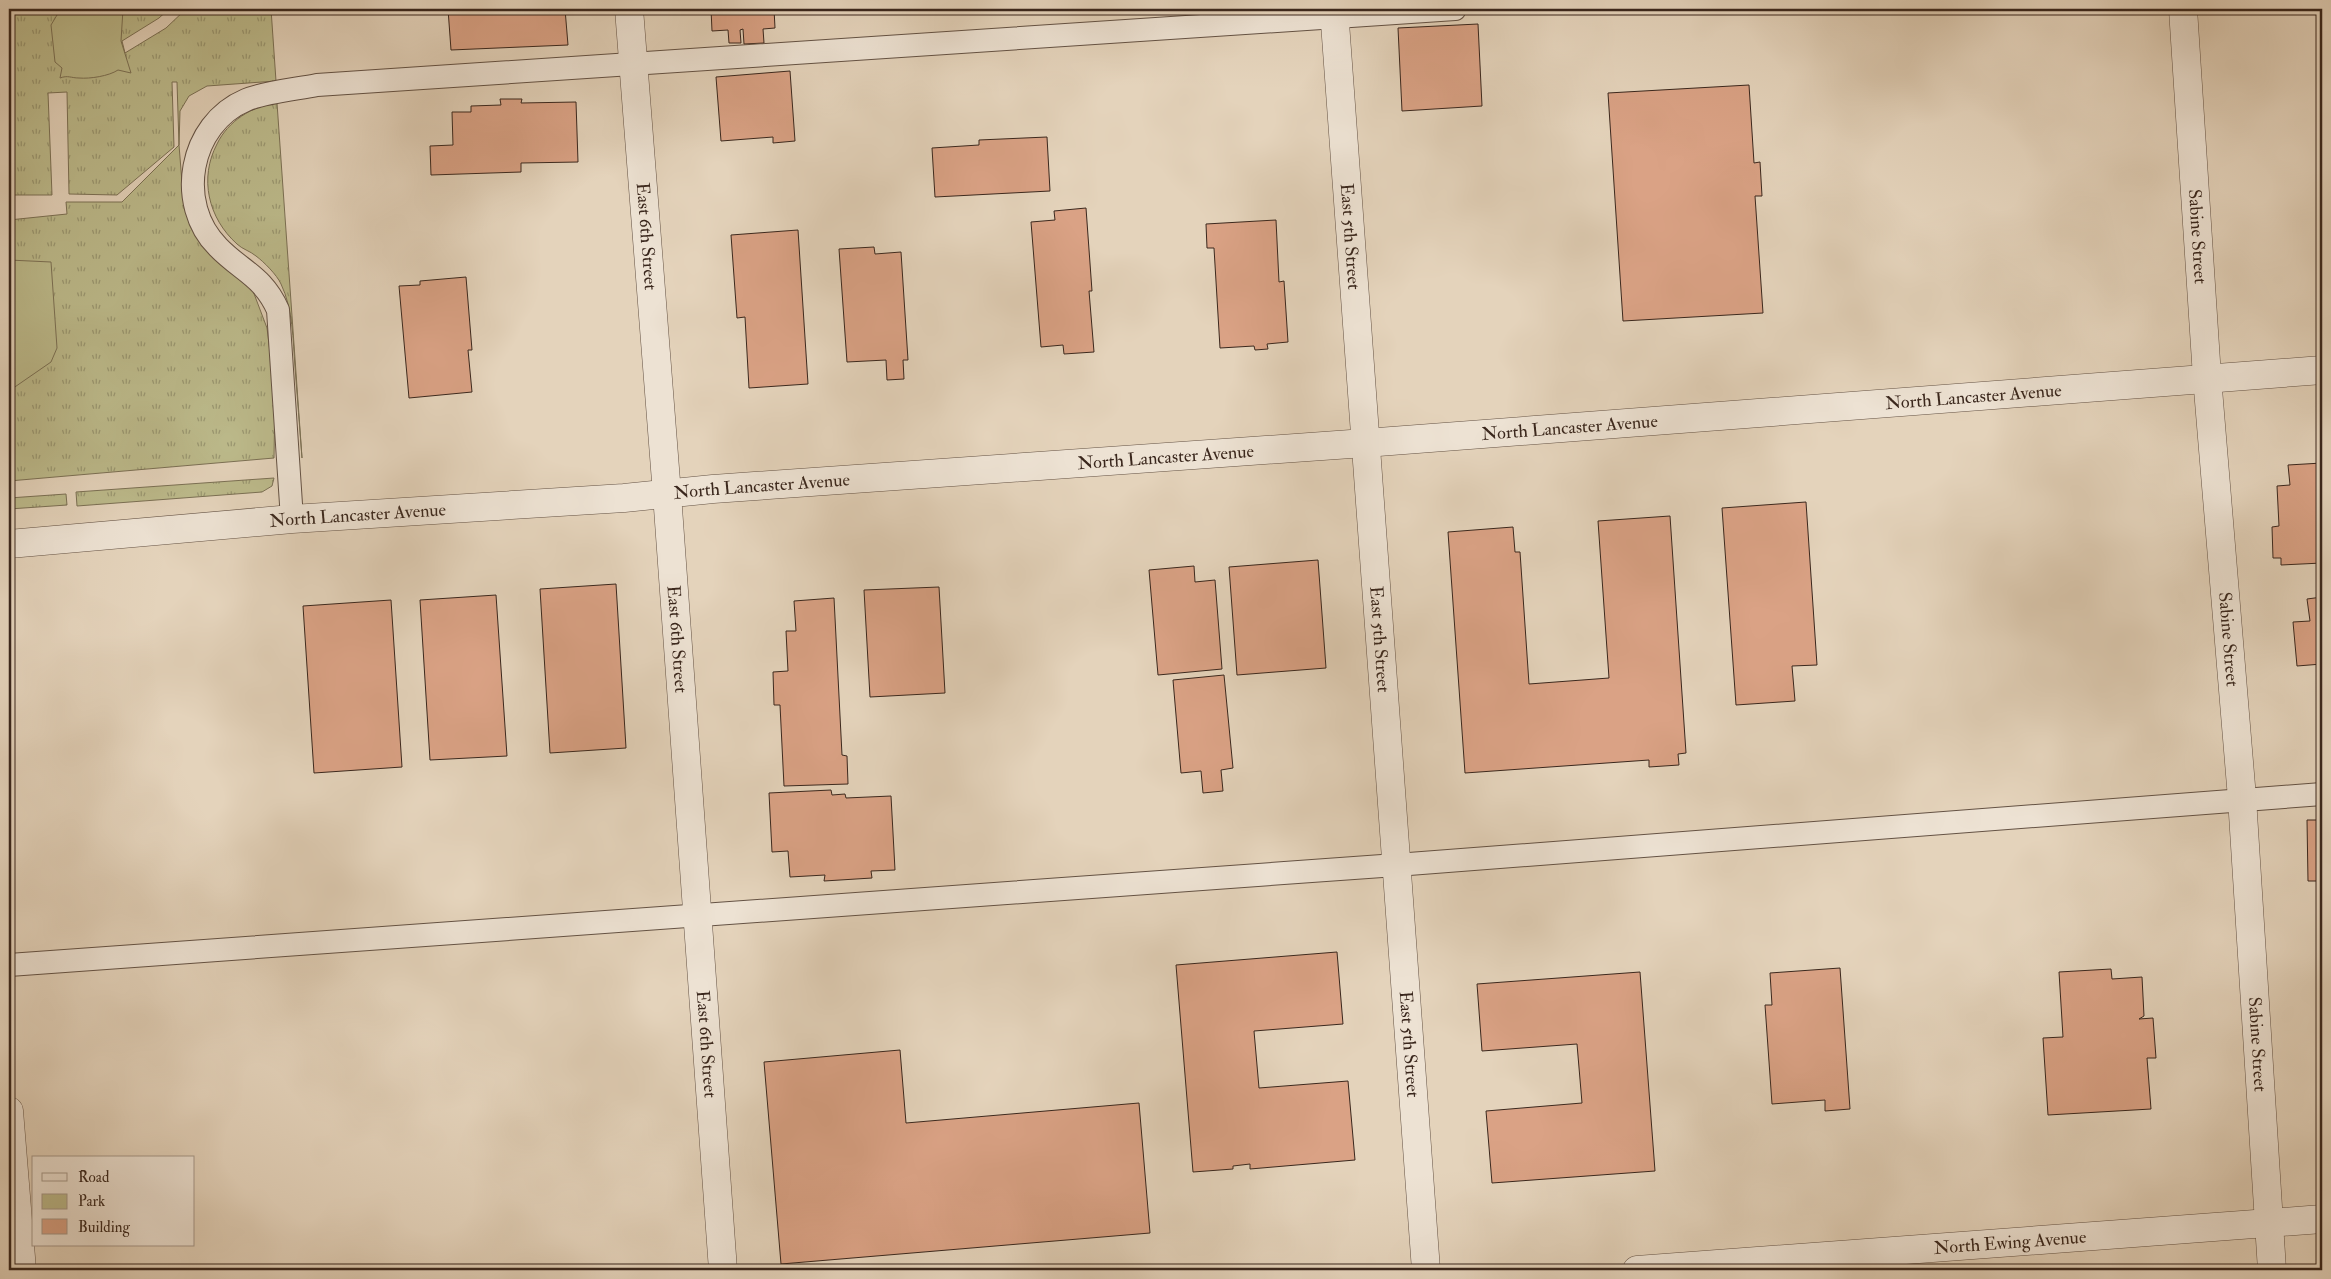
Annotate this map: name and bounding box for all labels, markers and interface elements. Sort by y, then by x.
street label: East 6th Street [631,182,662,291]
street label: East 5th Street [1335,182,1365,291]
street label: Sabine Street [2183,188,2212,285]
street label: North Lancaster Avenue [1884,379,2063,415]
street label: North Lancaster Avenue [1481,410,1659,446]
street label: North Lancaster Avenue [1077,440,1255,475]
street label: North Lancaster Avenue [672,468,851,505]
street label: North Lancaster Avenue [269,498,447,533]
street label: East 6th Street [662,585,692,694]
street label: East 5th Street [1364,585,1395,694]
street label: Sabine Street [2213,591,2244,688]
street label: East 6th Street [691,990,722,1099]
street label: East 5th Street [1394,990,1424,1098]
street label: Sabine Street [2243,996,2272,1093]
legend [32,1156,195,1246]
text: Road [78,1168,110,1187]
text: Park [78,1192,105,1211]
text: Building [78,1218,130,1237]
street label: North Ewing Avenue [1933,1226,2088,1260]

